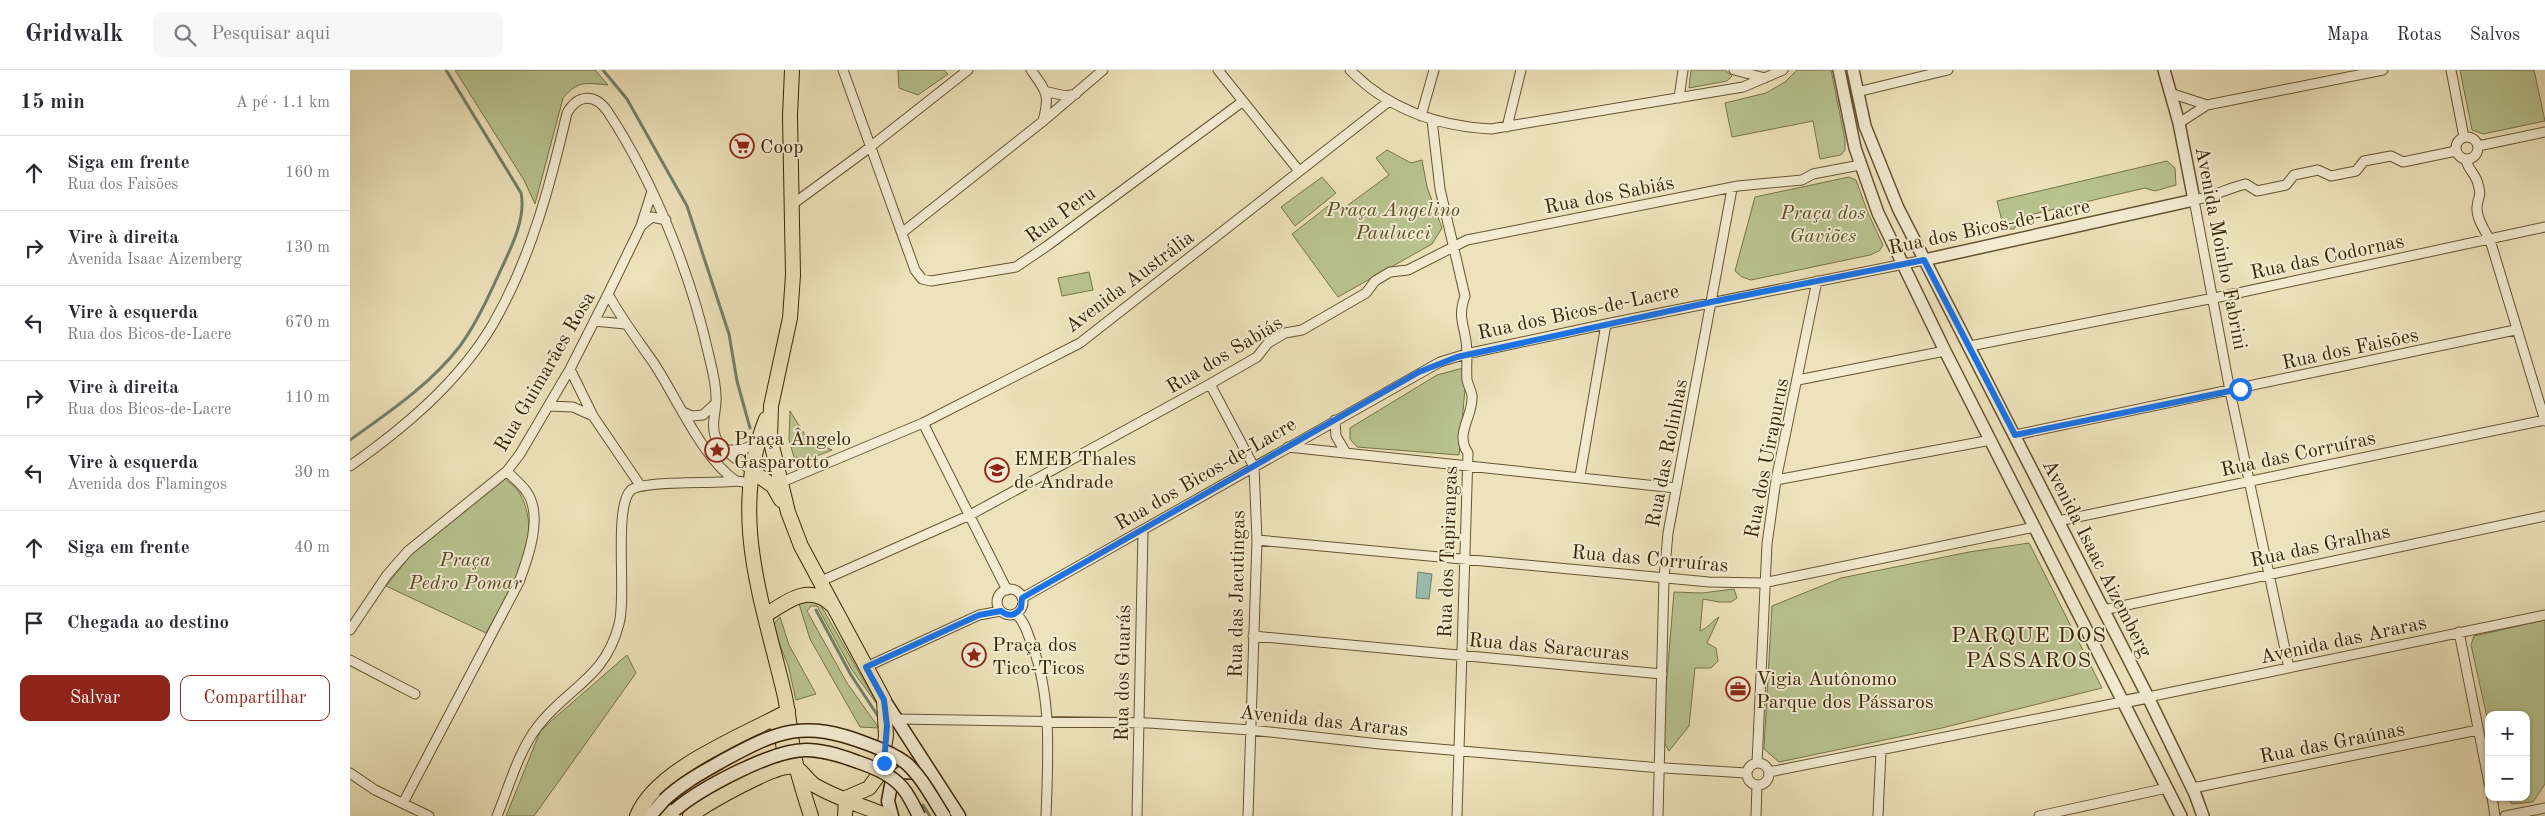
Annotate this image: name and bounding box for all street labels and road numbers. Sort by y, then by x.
street label: Avenida Moinho Fabrini [2191,145,2250,352]
street label: Rua dos Sabiás [1543,174,1676,218]
street label: Rua Peru [1022,184,1100,248]
street label: Rua dos Bicos-de-Lacre [1887,197,2092,259]
street label: Avenida Austrália [1062,228,1198,337]
street label: Rua das Codornas [2249,232,2406,284]
street label: Rua dos Bicos-de-Lacre [1476,282,1681,344]
street label: Rua Guimarães Rosa [492,288,600,455]
street label: Rua dos Sabiás [1163,313,1287,398]
street label: Rua dos Faisões [2280,326,2421,374]
street label: Rua dos Uirapurus [1743,377,1793,540]
street label: Rua das Rolinhas [1644,378,1692,529]
street label: Rua dos Bicos-de-Lacre [1112,415,1300,535]
street label: Rua das Corruíras [2219,429,2378,481]
street label: Avenida Isaac Aizemberg [2038,457,2155,661]
street label: Rua dos Tapirangas [1436,466,1462,638]
street label: Rua das Jacutingas [1227,510,1249,678]
street label: Rua das Gralhas [2249,522,2392,572]
street label: Rua das Corruíras [1570,543,1729,577]
street label: Rua dos Guarás [1113,604,1135,742]
street label: Avenida das Araras [2258,614,2428,668]
street label: Rua das Saracuras [1467,631,1630,665]
street label: Avenida das Araras [1238,703,1409,741]
street label: Rua das Graúnas [2258,720,2407,768]

